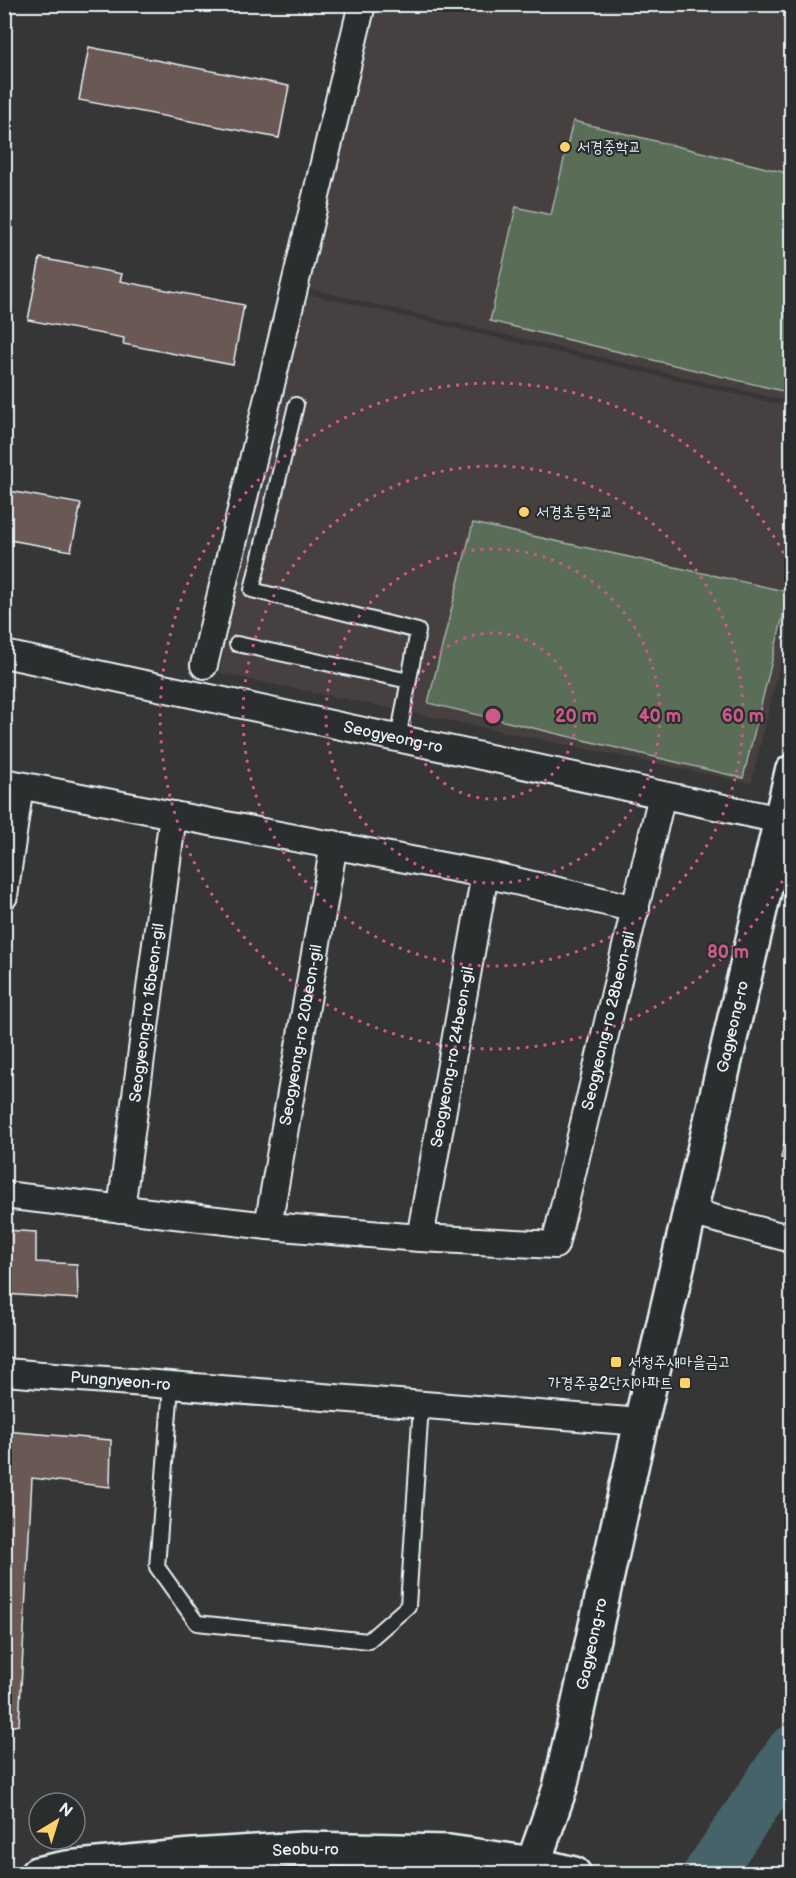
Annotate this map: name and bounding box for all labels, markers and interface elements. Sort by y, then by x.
place label: 서경중학교 [577,138,641,157]
marker: 서경중학교 [558,140,572,154]
place label: 서경초등학교 [536,503,613,522]
marker: 서경초등학교 [517,505,531,519]
centre of rings [483,706,503,726]
text: 20 m [555,706,597,727]
text: 40 m [639,706,681,727]
text: 60 m [722,706,764,727]
street label: Seogyeong-ro [342,717,445,757]
street label: Seogyeong-ro 16beon-gil [126,922,168,1103]
street label: Seogyeong-ro 28beon-gil [578,929,639,1112]
text: 80 m [707,942,749,963]
street label: Seogyeong-ro 20beon-gil [276,943,326,1127]
street label: Seogyeong-ro 24beon-gil [427,965,478,1149]
street label: Gagyeong-ro [713,979,753,1075]
place label: 서청주새마을금고 [628,1353,731,1372]
marker: 서청주새마을금고 [609,1355,623,1369]
street label: Pungnyeon-ro [70,1368,172,1395]
place label: 가경주공2단지아파트 [548,1374,673,1393]
marker: 가경주공2단지아파트 [678,1376,692,1390]
street label: Gagyeong-ro [572,1596,611,1692]
north arrow [27,1791,87,1851]
text: N [55,1799,76,1822]
street label: Seobu-ro [272,1839,339,1860]

